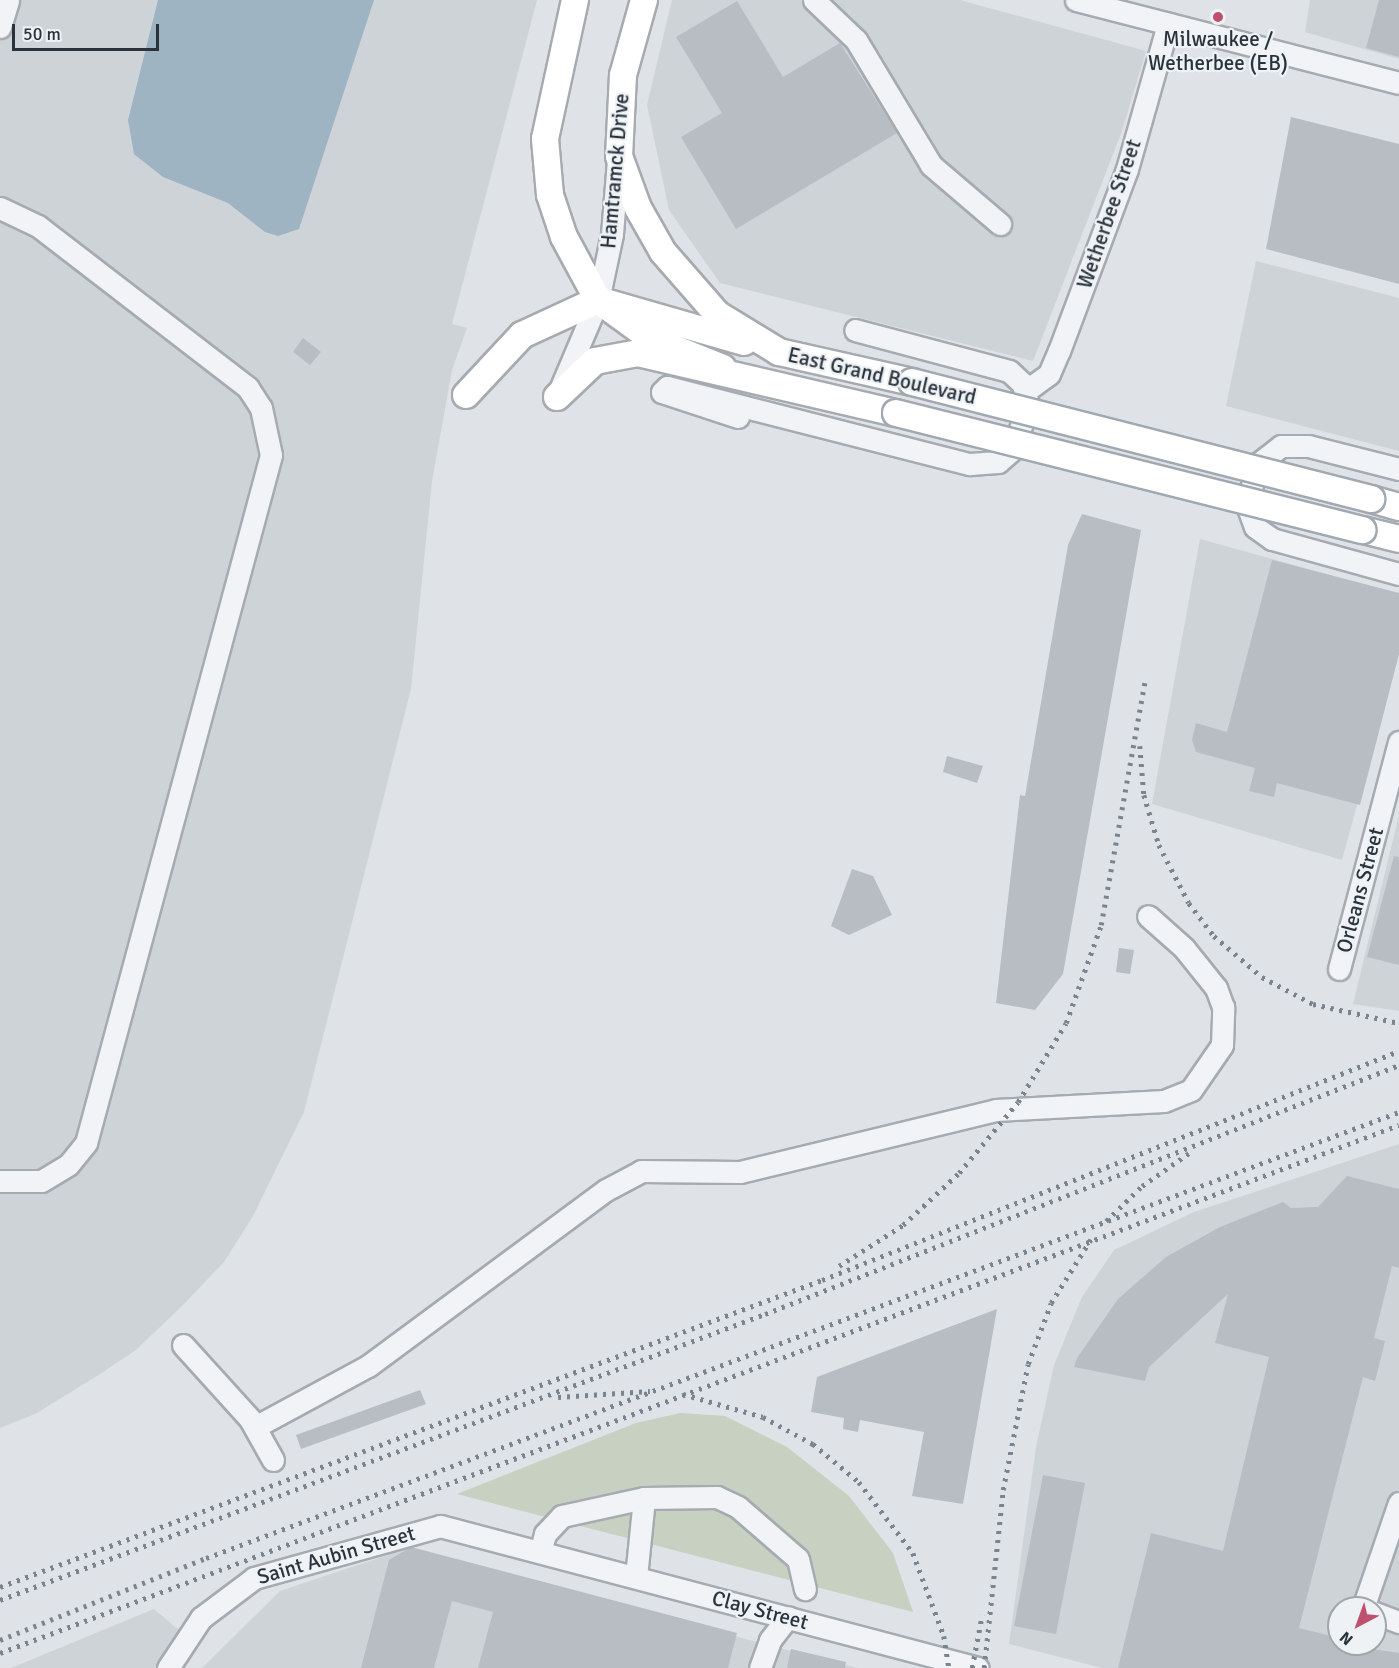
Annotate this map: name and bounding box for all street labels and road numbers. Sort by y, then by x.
street label: Hamtramck Drive [596,92,634,250]
street label: Wetherbee Street [1072,136,1146,292]
street label: East Grand Boulevard [785,342,979,410]
street label: Orleans Street [1331,825,1389,955]
street label: Saint Aubin Street [254,1520,418,1590]
street label: Clay Street [709,1585,811,1635]

